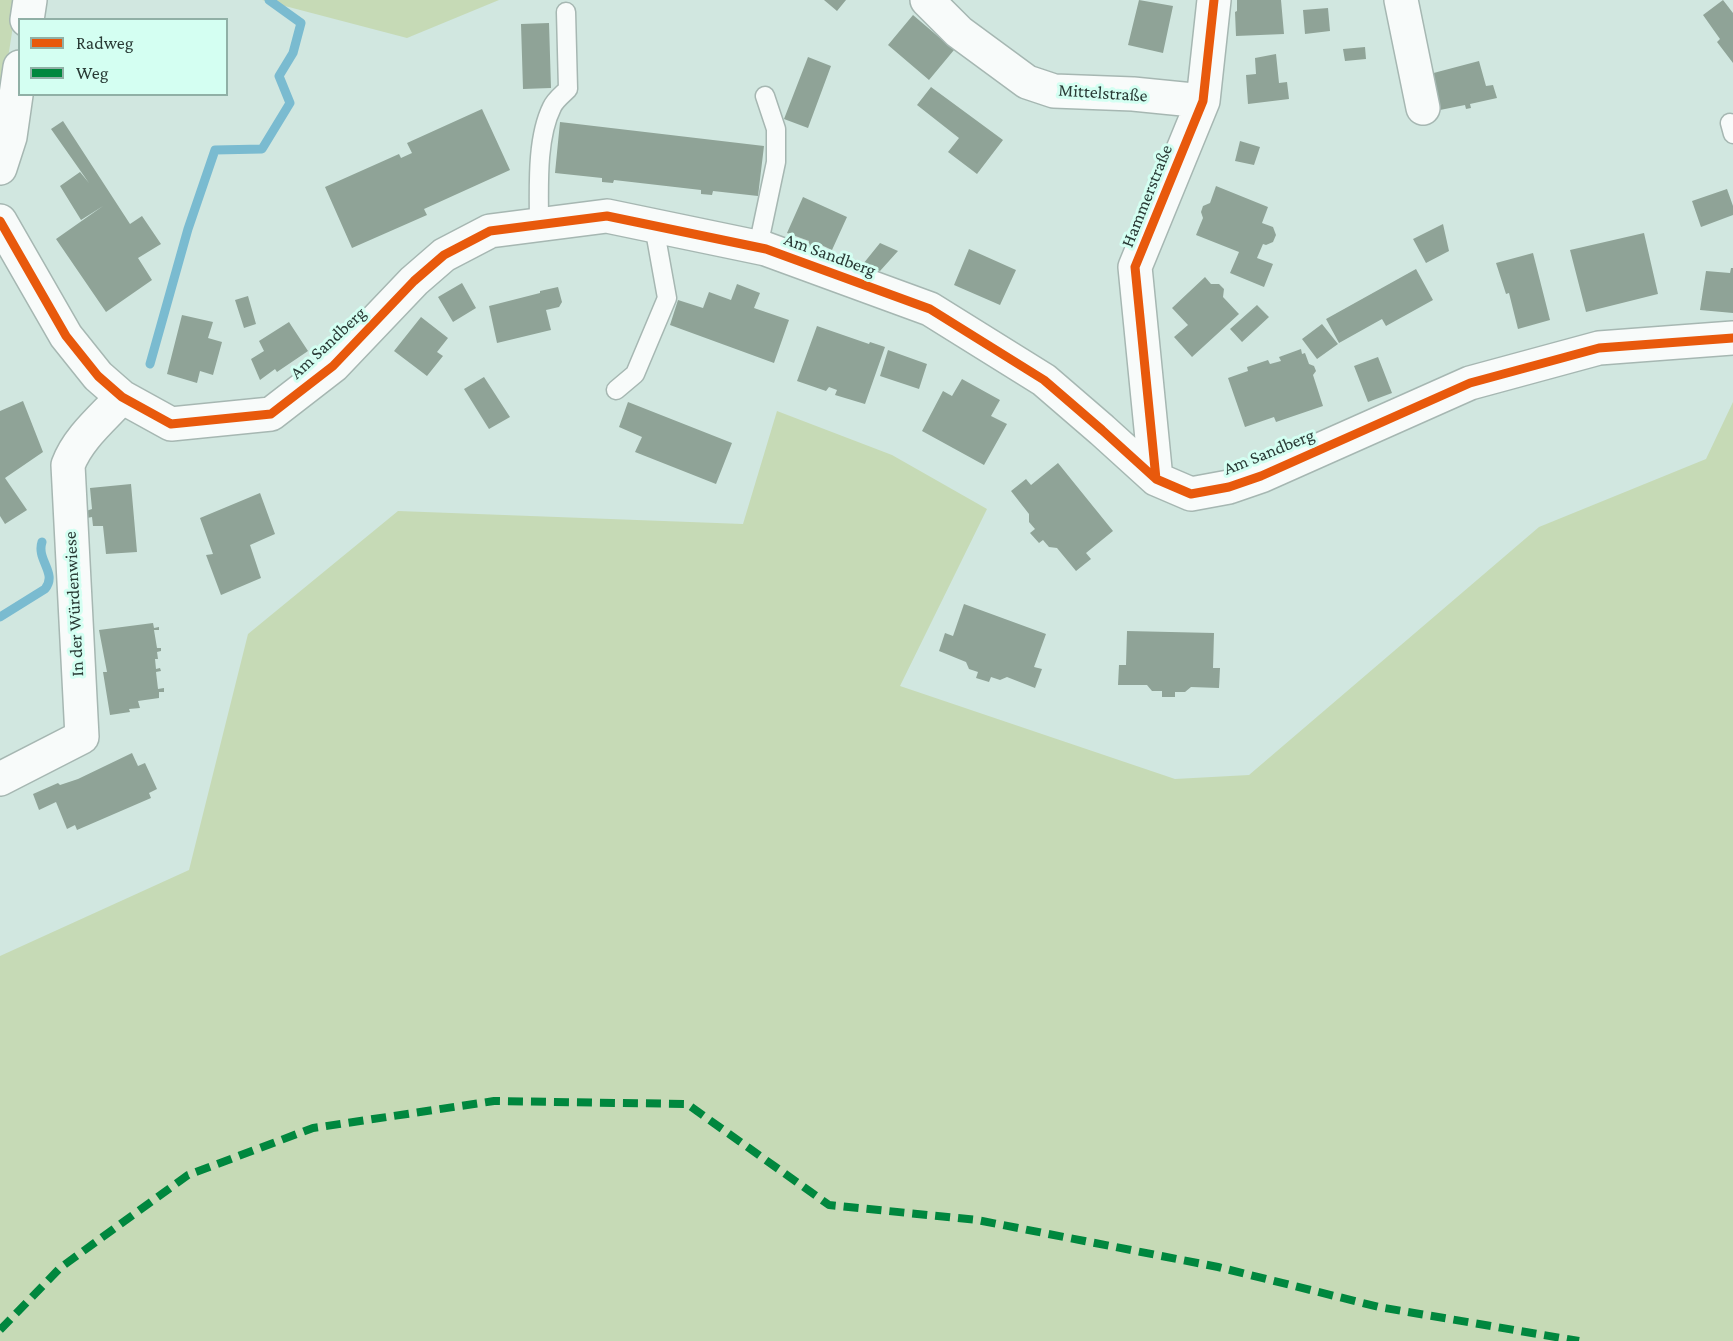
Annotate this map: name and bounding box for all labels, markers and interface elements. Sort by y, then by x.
legend [18,18,228,96]
text: Radweg [76,33,133,53]
text: Weg [76,63,108,83]
street label: Mittelstraße [1058,79,1148,107]
street label: Hammerstraße [1117,142,1177,250]
street label: Am Sandberg [781,228,879,282]
street label: Am Sandberg [286,302,370,384]
street label: Am Sandberg [1220,424,1318,480]
street label: In der Würdenwiese [59,531,89,677]

